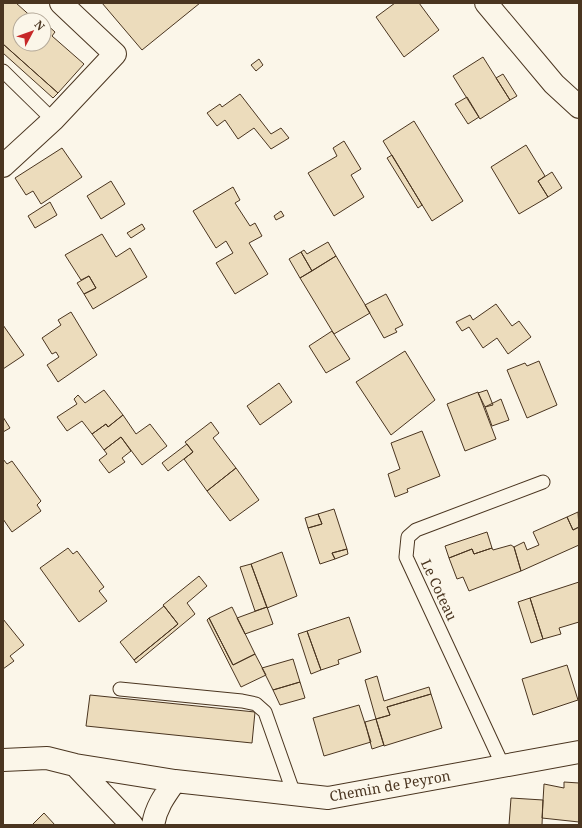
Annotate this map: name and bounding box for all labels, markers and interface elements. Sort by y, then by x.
north arrow [12,12,52,52]
text: N [31,17,49,34]
street label: Le Coteau [417,556,462,624]
street label: Chemin de Peyron [328,766,452,806]

